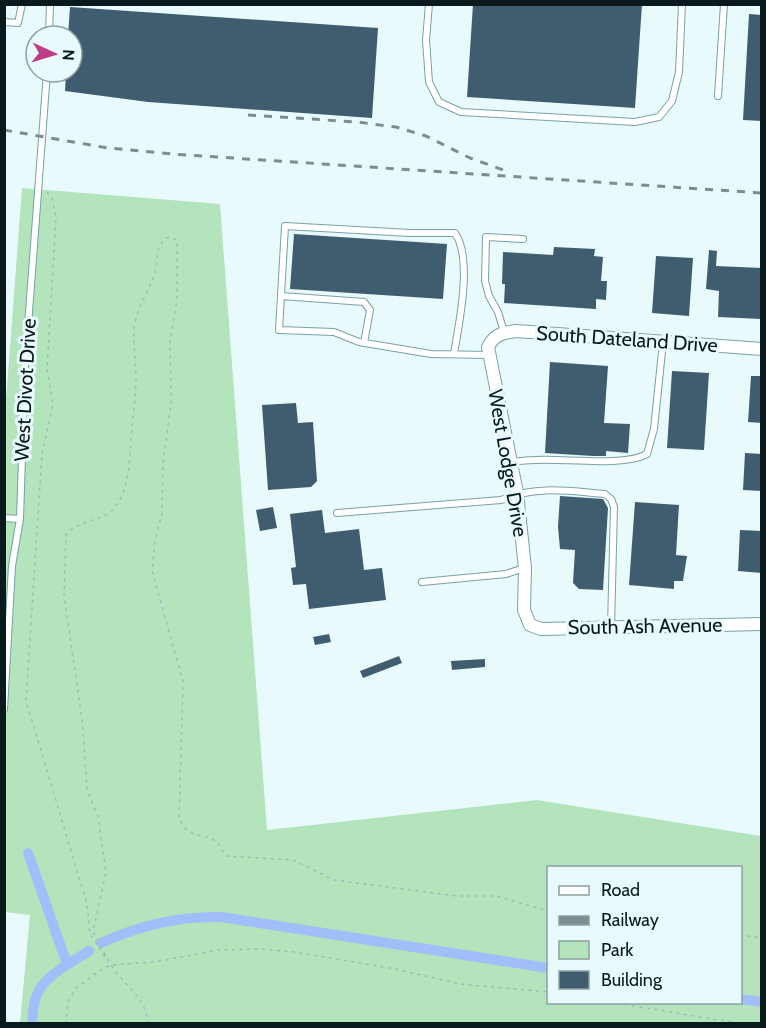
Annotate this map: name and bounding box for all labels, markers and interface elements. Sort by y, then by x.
north arrow [24,24,84,84]
text: N [59,49,78,61]
street label: West Divot Drive [9,318,41,462]
street label: South Dateland Drive [535,321,719,357]
street label: West Lodge Drive [483,387,533,539]
street label: South Ash Avenue [567,613,723,639]
legend [547,866,742,1004]
text: Road [601,879,640,901]
text: Railway [601,909,659,931]
text: Park [601,939,634,961]
text: Building [601,969,663,991]

